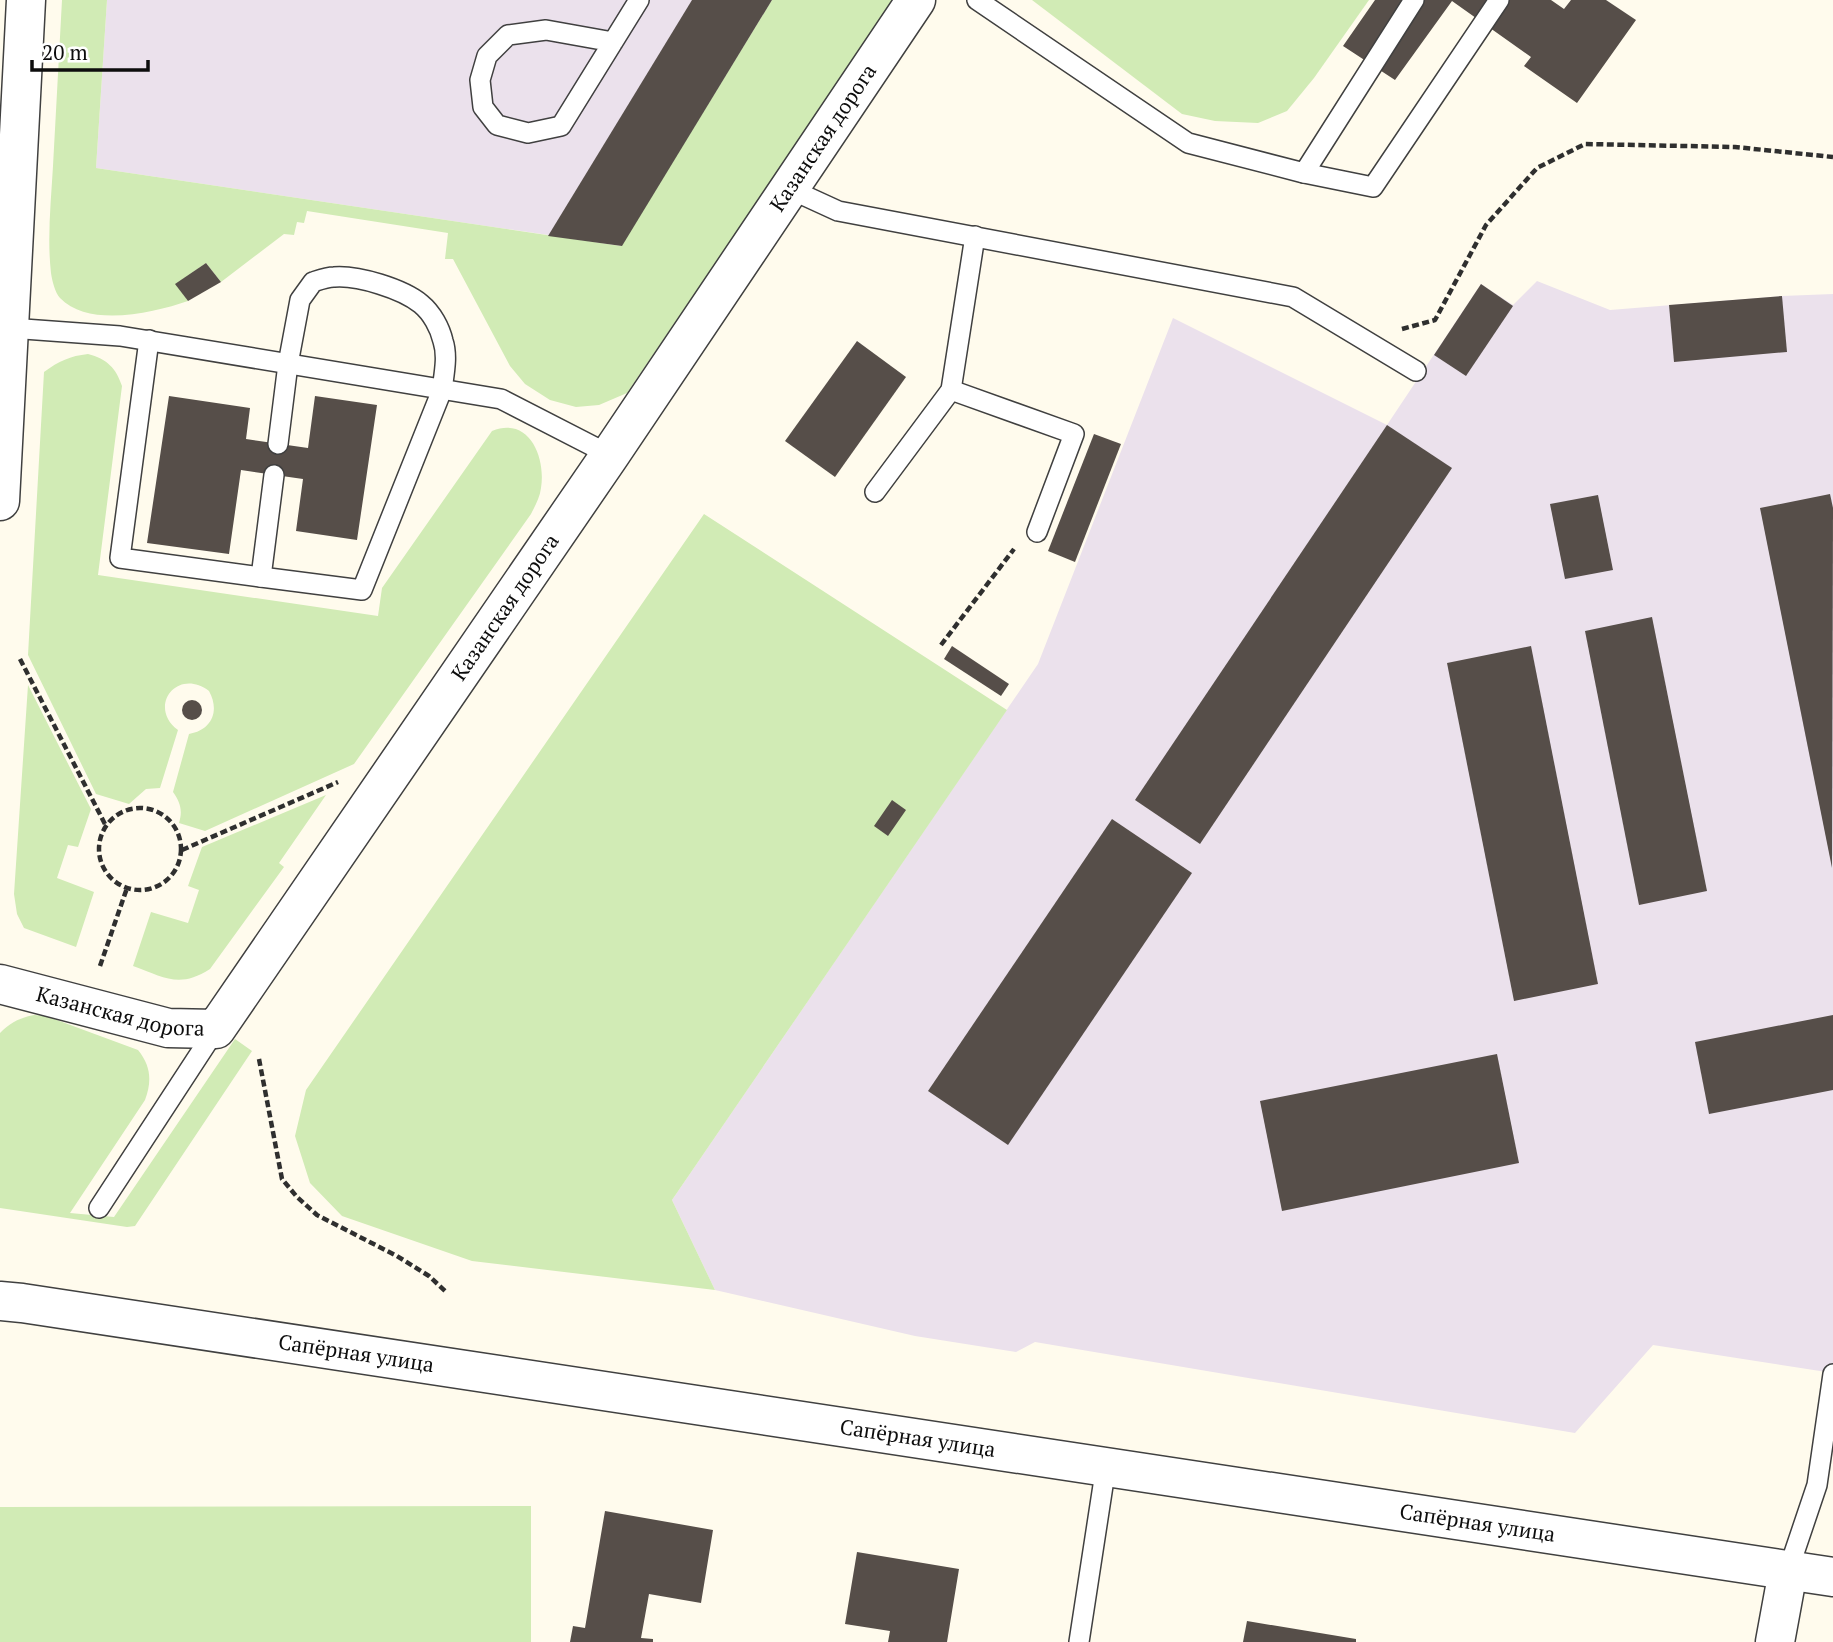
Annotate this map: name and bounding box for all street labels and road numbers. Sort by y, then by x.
street label: Казанская дорога [763,58,882,217]
street label: Казанская дорога [444,528,565,686]
street label: Казанская дорога [33,979,205,1042]
street label: Сапёрная улица [277,1327,436,1378]
street label: Сапёрная улица [838,1412,998,1463]
street label: Сапёрная улица [1398,1497,1558,1548]

